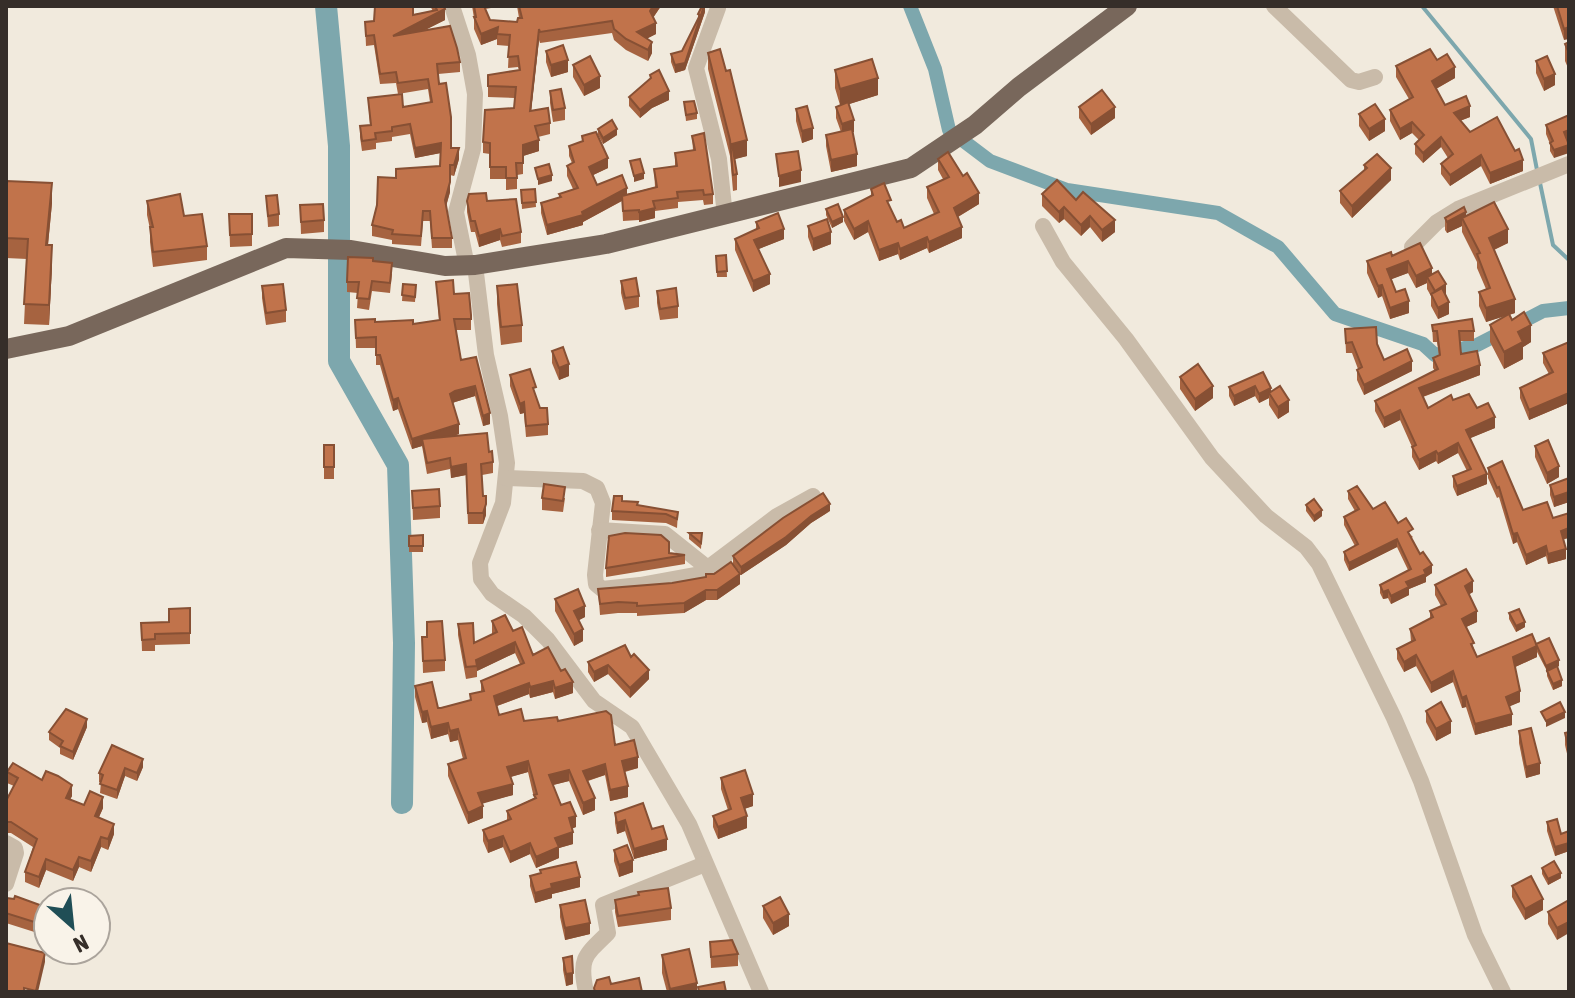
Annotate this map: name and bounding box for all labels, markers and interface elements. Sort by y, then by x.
north arrow [32,886,112,966]
text: N [69,929,93,958]

